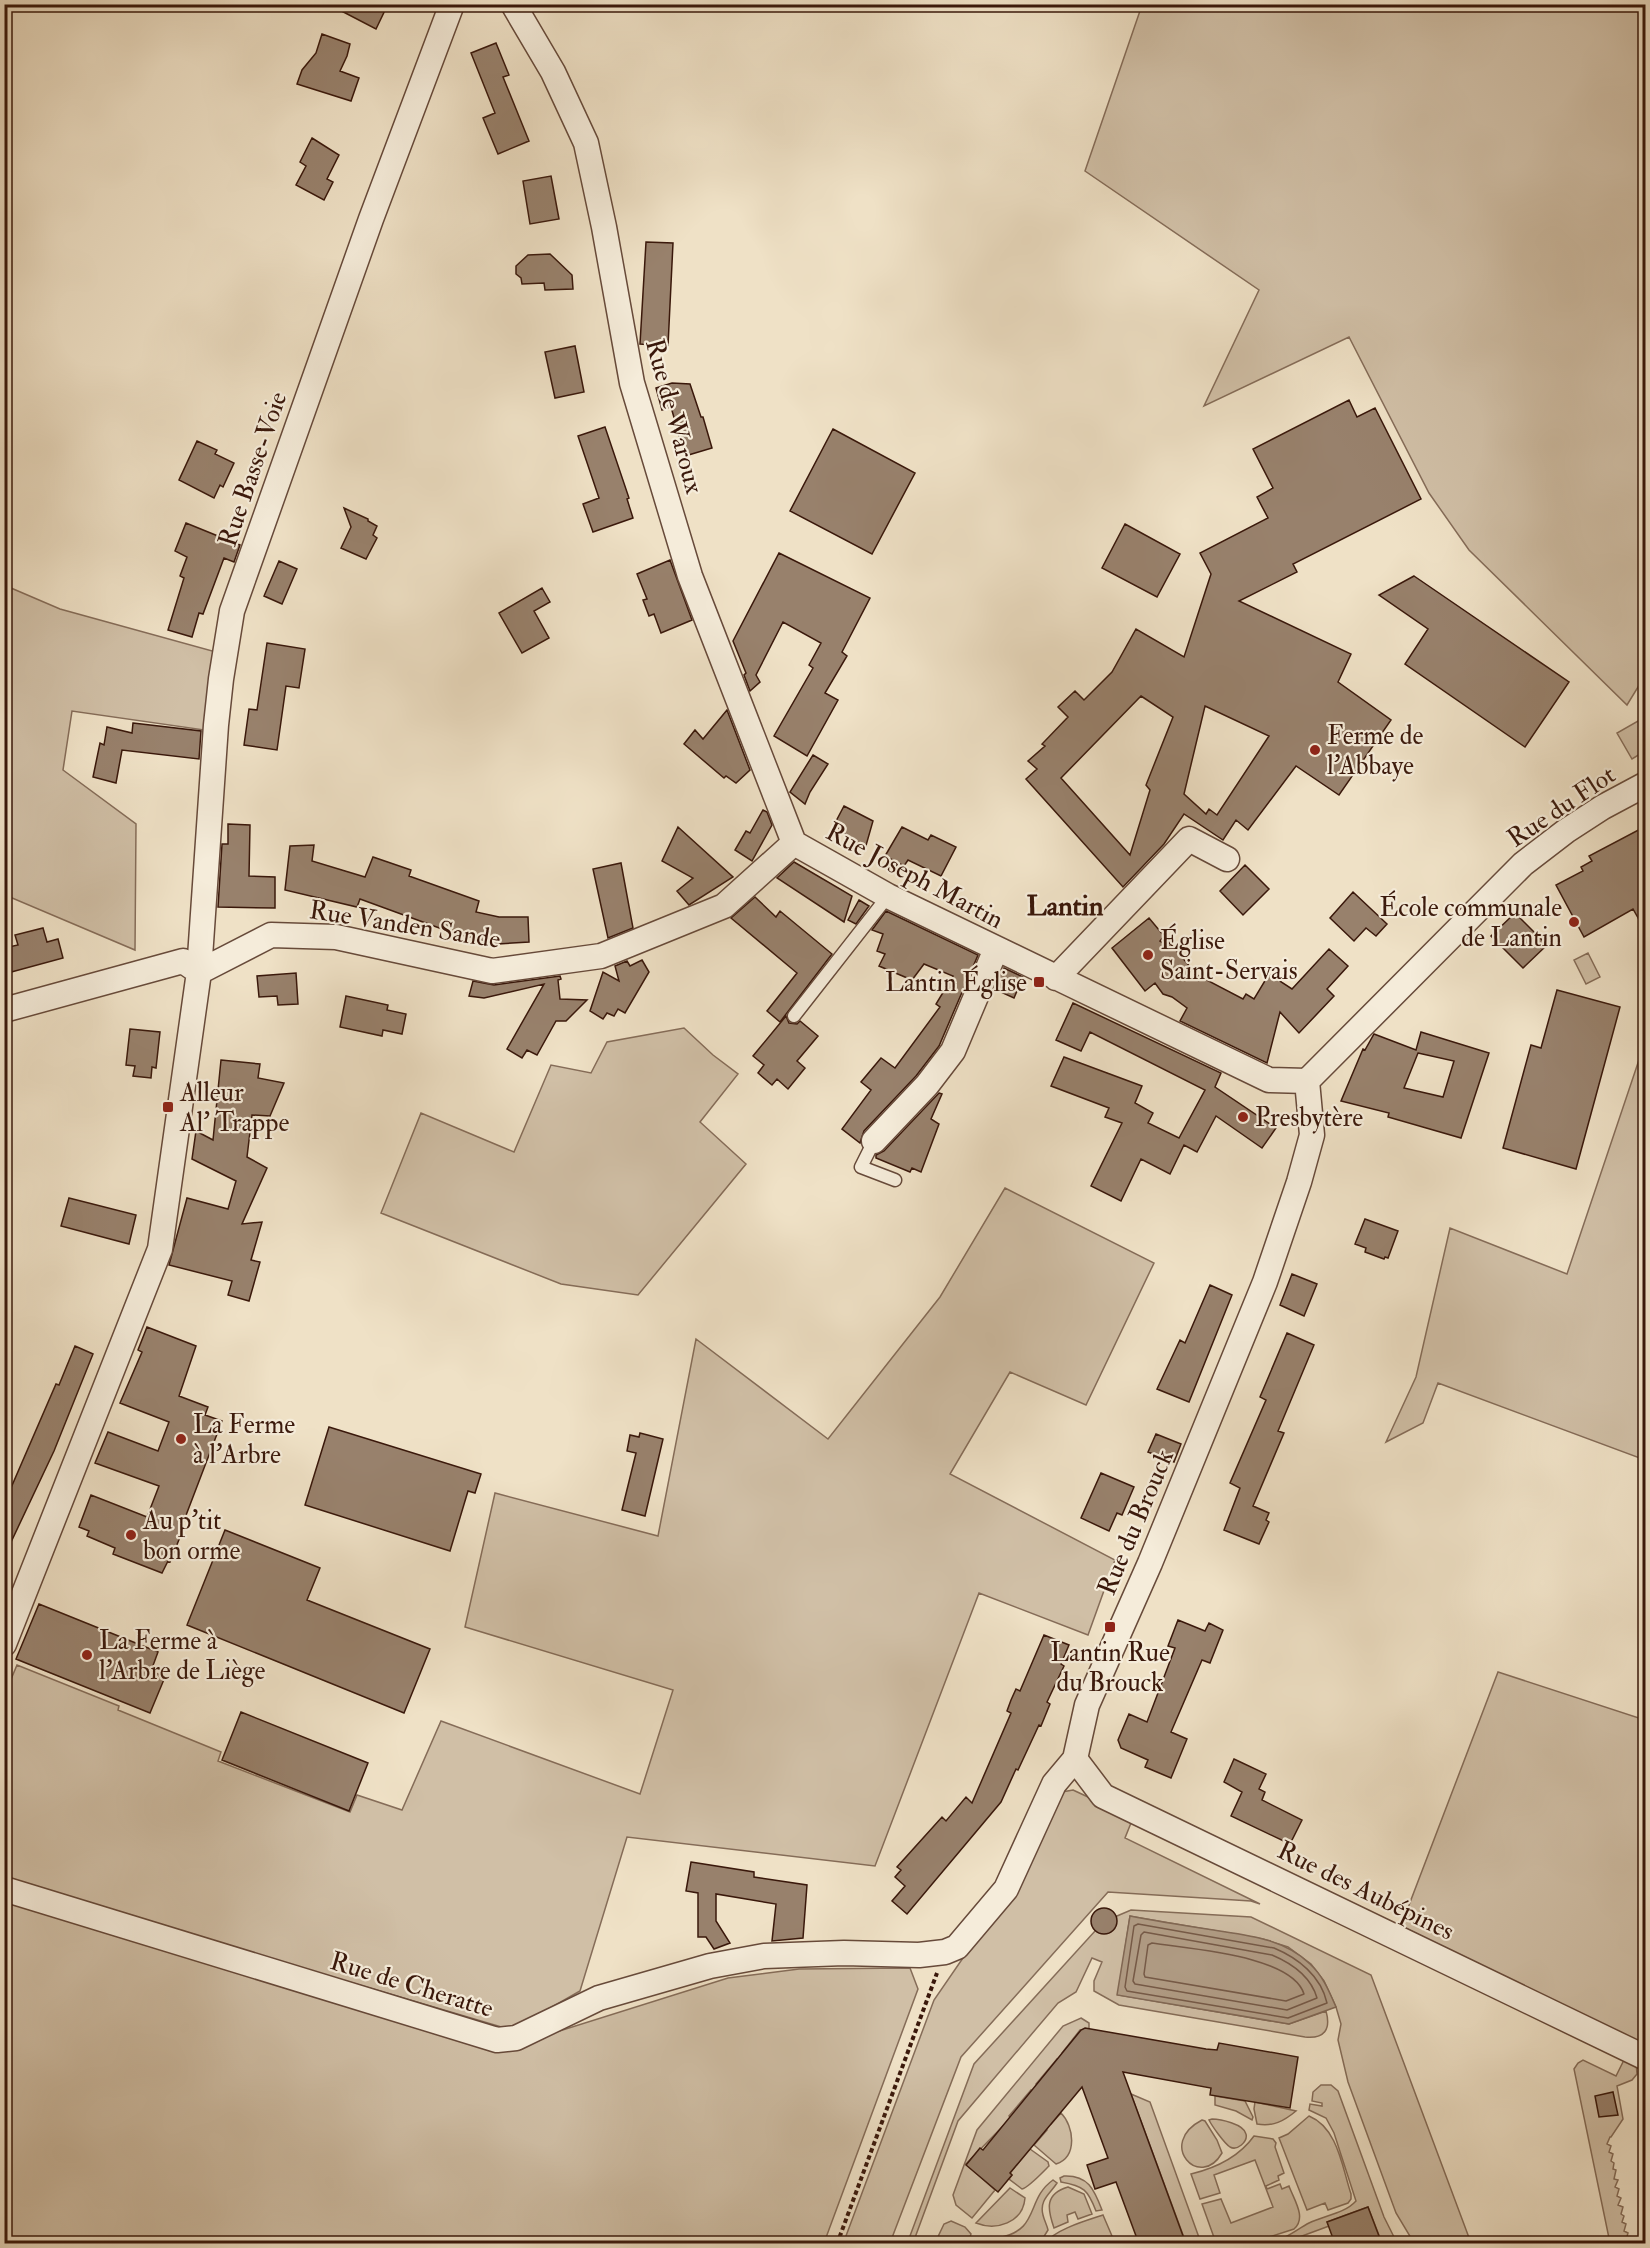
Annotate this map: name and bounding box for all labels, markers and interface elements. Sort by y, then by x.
street label: Rue de Waroux [638,335,710,498]
street label: Rue Basse-Voie [211,387,294,551]
place label: Ferme de l'Abbaye [1327,720,1423,782]
marker: Ferme de l'Abbaye [1308,743,1322,757]
street label: Rue du Flot [1501,759,1622,855]
street label: Rue Joseph Martin [820,816,1009,937]
district label: Lantin [1026,889,1104,924]
place label: École communale de Lantin [1380,890,1562,954]
street label: Rue Vanden Sande [307,894,503,956]
marker: École communale de Lantin [1567,915,1581,929]
place label: Église Saint-Servais [1160,923,1298,987]
marker: Église Saint-Servais [1141,948,1155,962]
place label: Lantin Église [885,965,1027,999]
marker: Lantin Église [1032,975,1046,989]
place label: Alleur Al' Trappe [179,1077,289,1140]
marker: Alleur Al' Trappe [161,1100,175,1114]
place label: Presbytère [1255,1102,1363,1134]
marker: Presbytère [1236,1110,1250,1124]
place label: La Ferme à l'Arbre [193,1409,295,1471]
marker: La Ferme à l'Arbre [174,1432,188,1446]
street label: Rue du Brouck [1091,1444,1181,1600]
place label: Au p'tit bon orme [142,1505,240,1567]
marker: Au p'tit bon orme [124,1528,138,1542]
marker: Lantin Rue du Brouck [1103,1620,1117,1634]
place label: La Ferme à l’Arbre de Liège [99,1625,266,1687]
place label: Lantin Rue du Brouck [1050,1637,1170,1699]
marker: La Ferme à l’Arbre de Liège [80,1648,94,1662]
street label: Rue des Aubépines [1272,1834,1459,1948]
street label: Rue de Cheratte [326,1945,497,2025]

